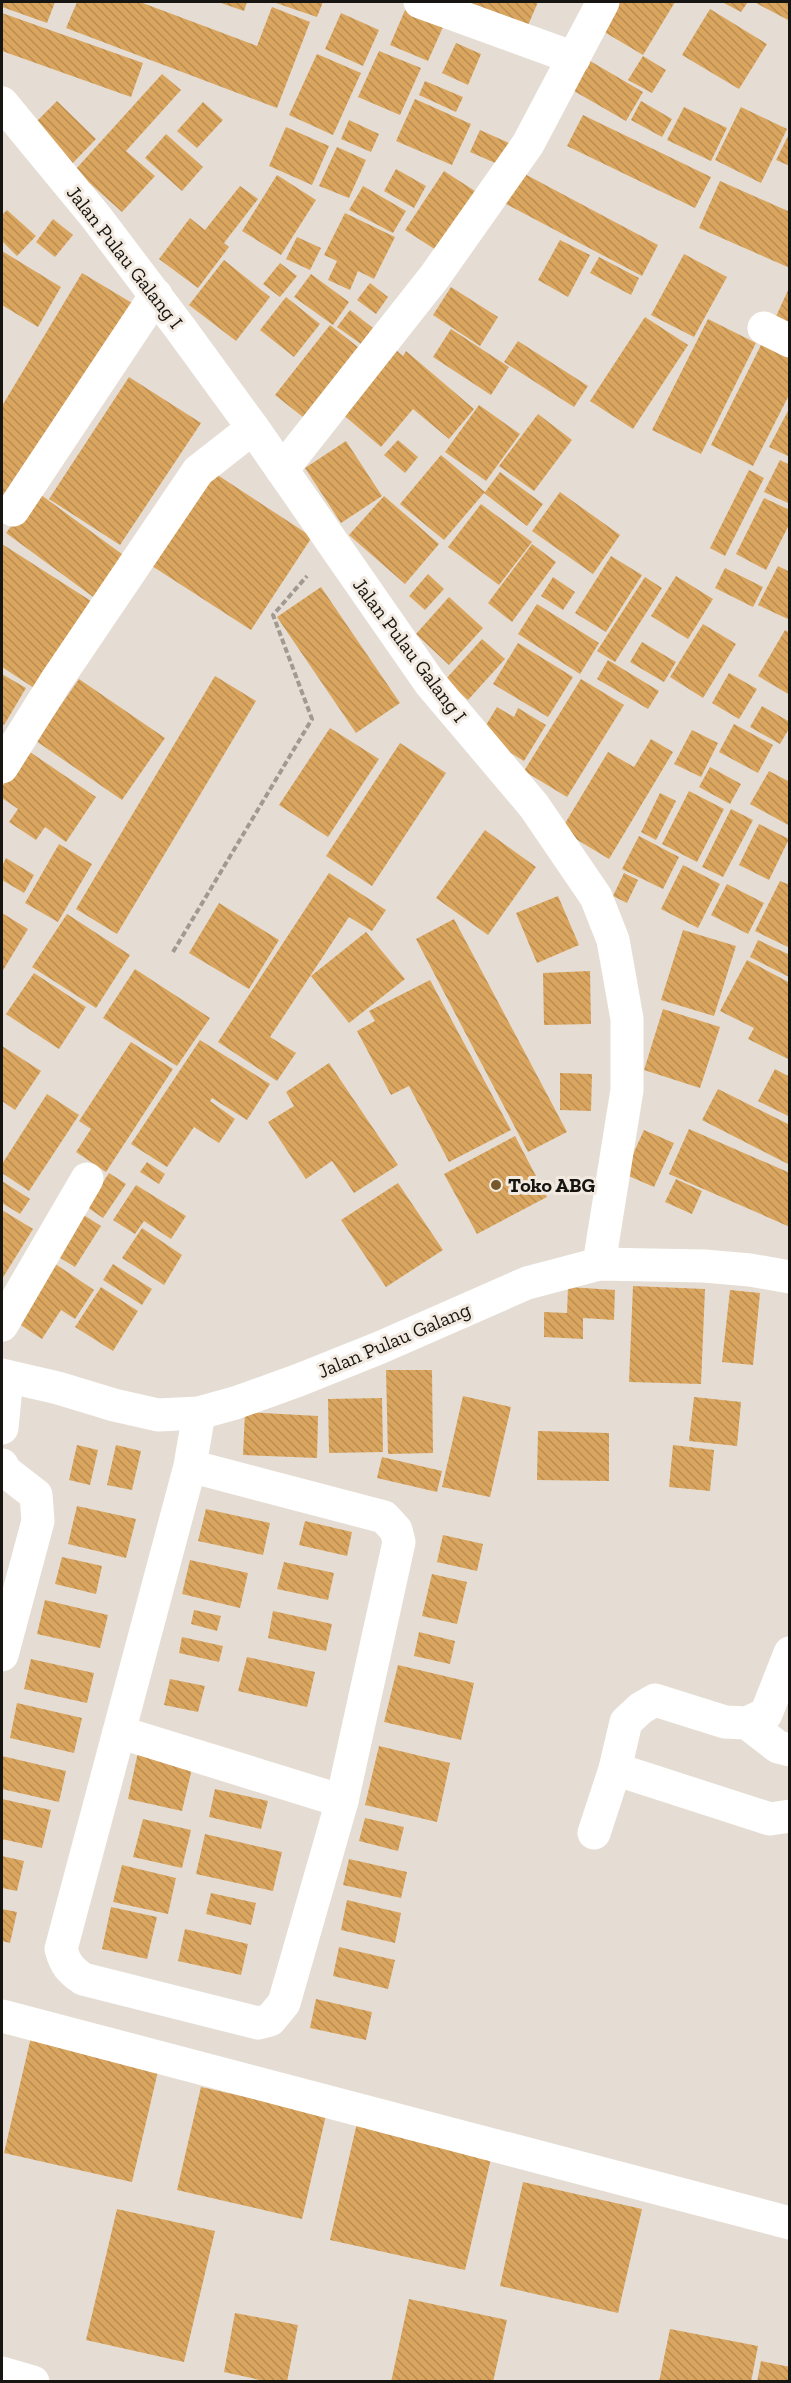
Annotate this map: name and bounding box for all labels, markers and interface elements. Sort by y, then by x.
street label: Jalan Pulau Galang I [62,181,188,333]
street label: Jalan Pulau Galang I [348,573,472,727]
place label: Toko ABG [508,1173,595,1197]
marker: Toko ABG [489,1178,503,1192]
street label: Jalan Pulau Galang [314,1297,474,1383]

